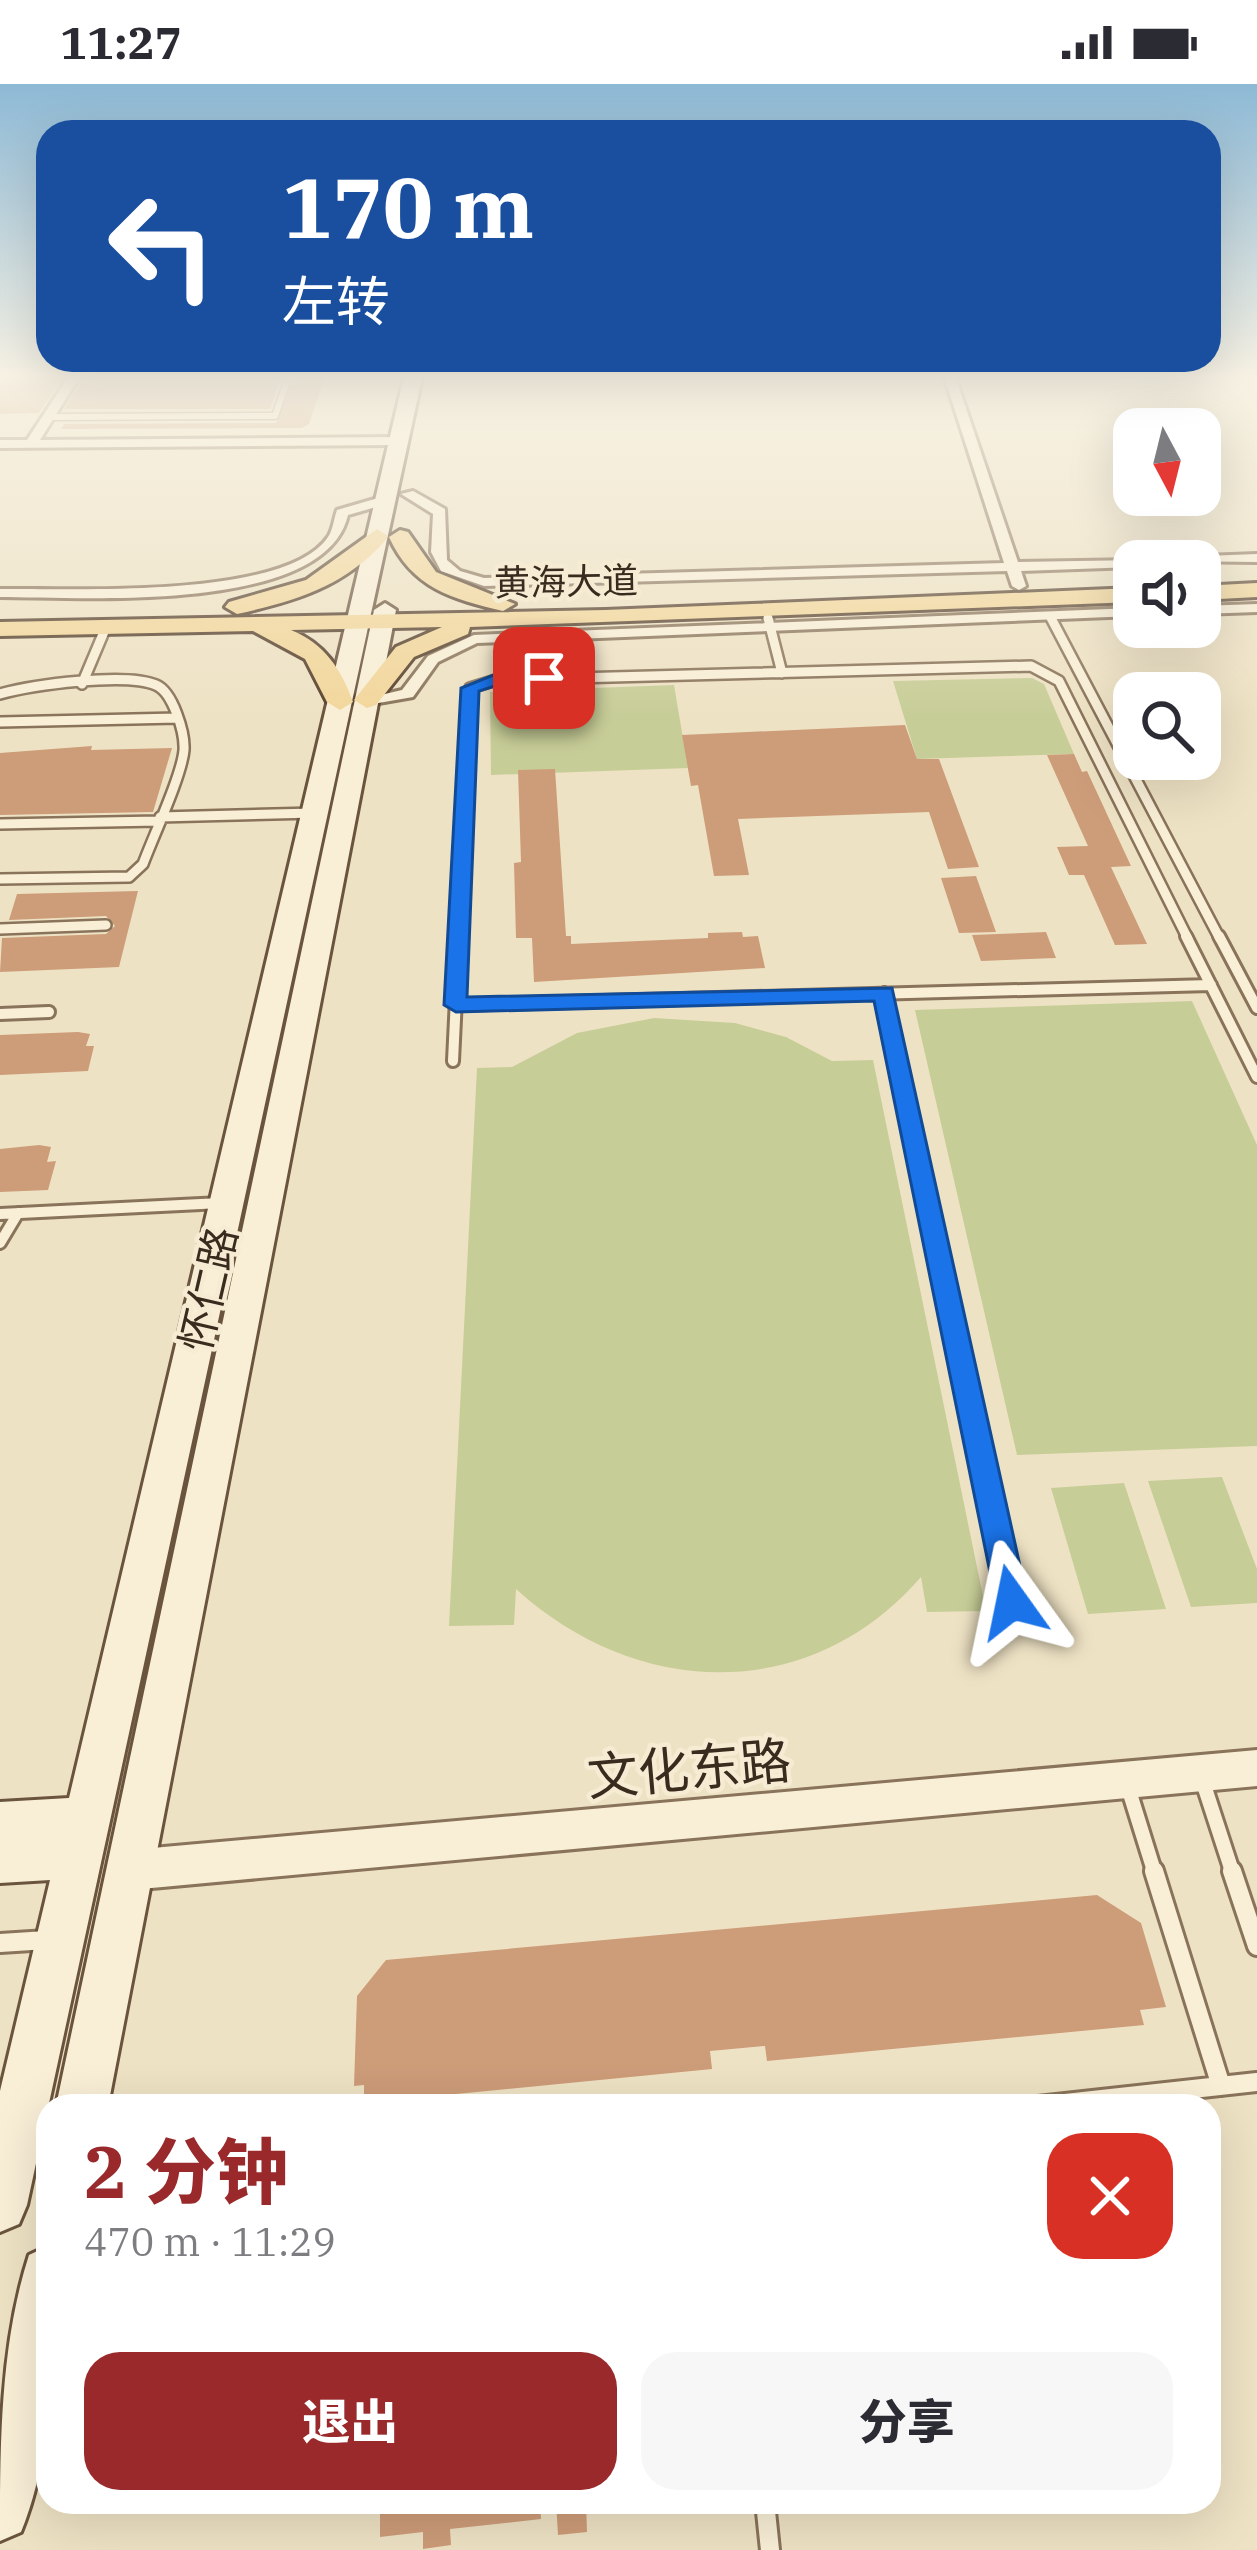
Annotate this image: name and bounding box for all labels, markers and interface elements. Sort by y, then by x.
text: 11:27 [60,13,182,71]
text: 170 m [282,152,534,261]
icon: left [84,168,240,324]
text: 左转 [282,266,390,336]
north arrow [1113,408,1221,516]
map controls [1113,408,1221,780]
button: sound [1113,540,1221,648]
street label: 黄海大道 [494,556,638,606]
pin [493,627,595,729]
icon: arrive [511,645,577,711]
button: search [1113,672,1221,780]
street label: 怀仁路 [167,1221,249,1357]
position arrow [949,1539,1075,1665]
street label: 文化东路 [585,1726,793,1810]
text: 2 分钟 [84,2124,288,2218]
button: close [1047,2133,1173,2259]
text: 470 m · 11:29 [84,2216,336,2267]
button: 退出 [84,2352,617,2490]
button: 分享 [641,2352,1173,2490]

